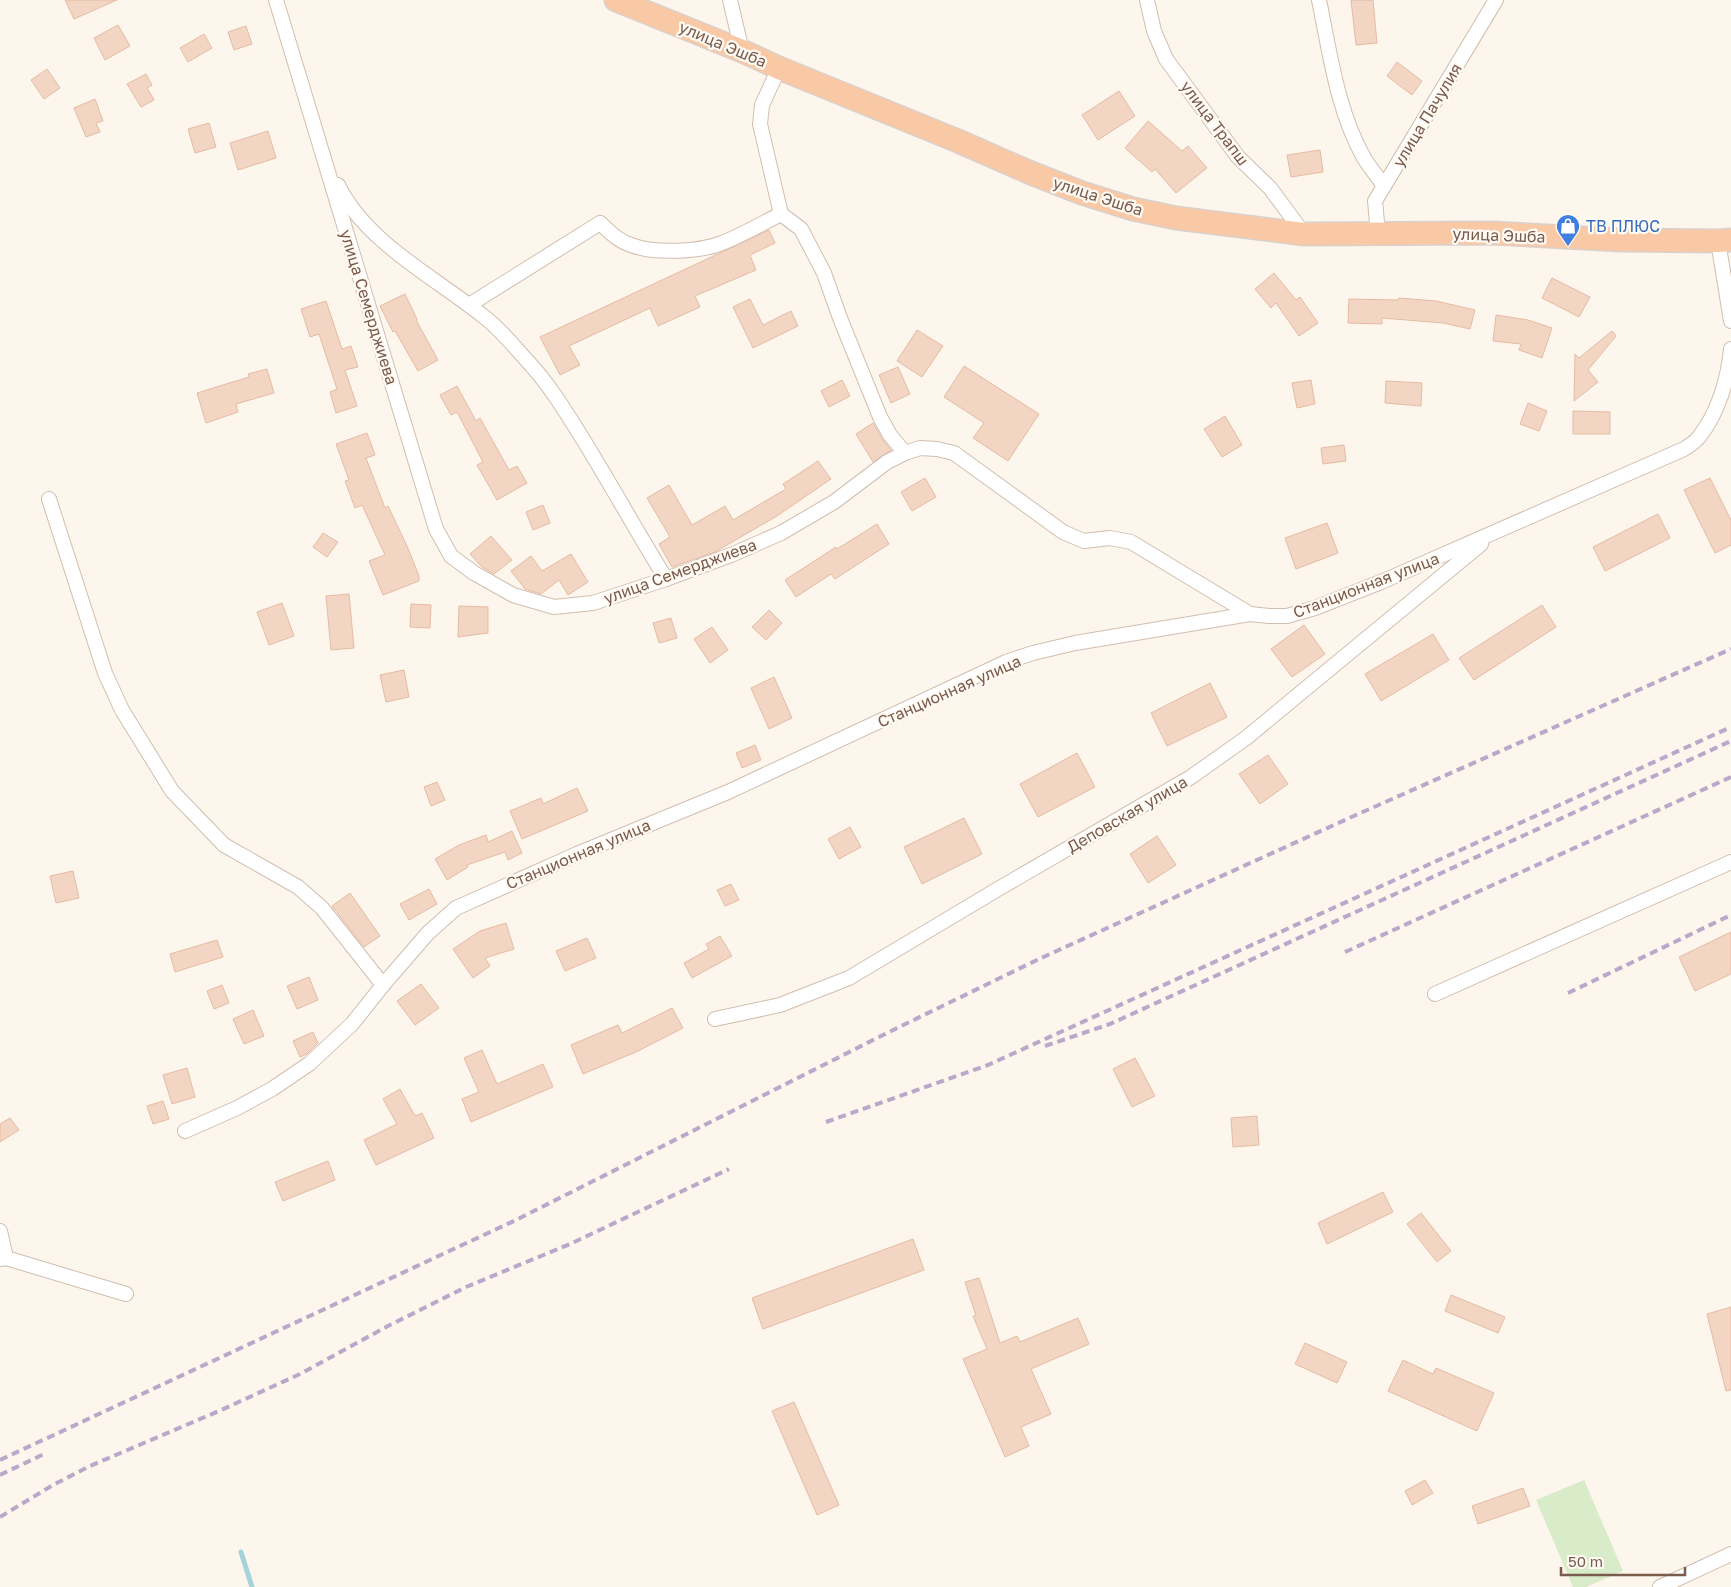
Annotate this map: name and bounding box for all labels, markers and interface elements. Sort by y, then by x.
street label: улица Эшба [676,17,770,71]
street label: улица Пачулия [1388,59,1466,171]
street label: улица Трапш [1177,77,1253,169]
street label: улица Эшба [1051,172,1145,220]
shop icon: ТВ ПЛЮС [1555,213,1581,247]
place label: ТВ ПЛЮС [1586,216,1660,236]
street label: улица Эшба [1452,223,1546,247]
street label: улица Семерджиева [336,227,402,387]
street label: улица Семерджиева [601,534,759,608]
street label: Станционная улица [1290,548,1442,622]
street label: Станционная улица [874,650,1024,732]
street label: Деповская улица [1063,771,1191,857]
street label: Станционная улица [503,815,653,893]
scale bar [1561,1544,1685,1576]
text: 50 m [1568,1552,1603,1570]

